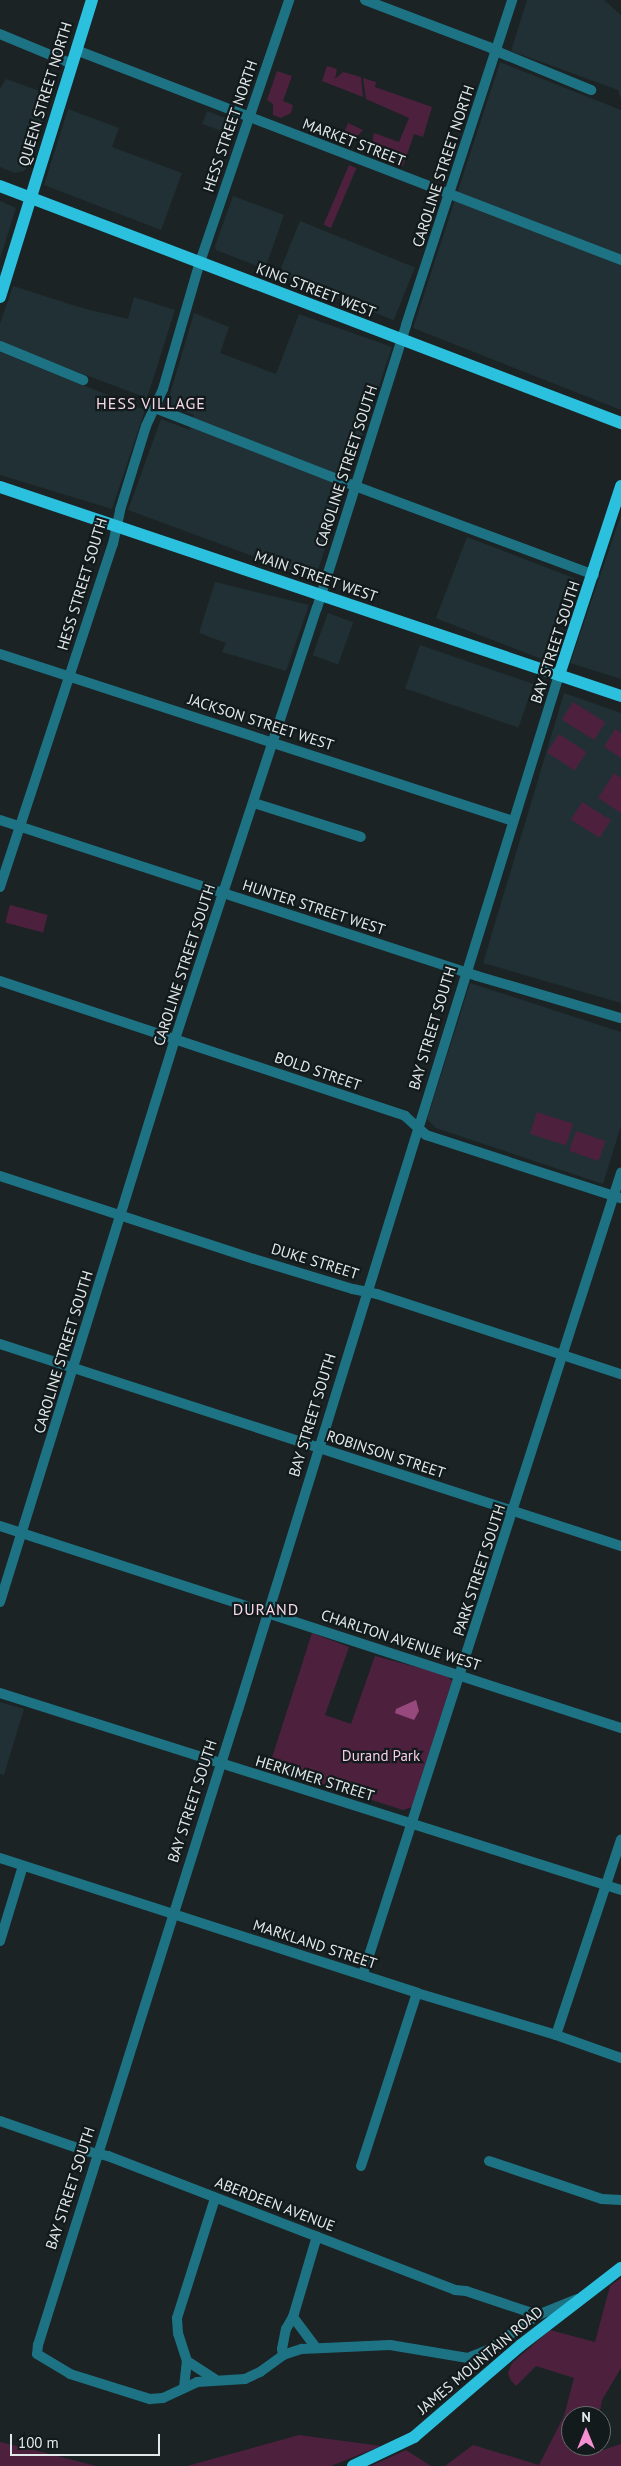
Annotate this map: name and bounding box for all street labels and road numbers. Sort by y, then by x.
street label: QUEEN STREET NORTH [14,19,76,169]
street label: HESS STREET NORTH [199,58,261,194]
street label: CAROLINE STREET NORTH [408,82,478,250]
street label: MARKET STREET [300,114,408,170]
street label: KING STREET WEST [253,259,379,321]
street label: CAROLINE STREET SOUTH [311,383,381,549]
street label: HESS STREET SOUTH [53,515,111,653]
street label: MAIN STREET WEST [252,546,380,606]
street label: BAY STREET SOUTH [527,578,583,706]
street label: JACKSON STREET WEST [185,690,337,754]
street label: HUNTER STREET WEST [240,875,388,939]
street label: CAROLINE STREET SOUTH [149,882,219,1048]
street label: BAY STREET SOUTH [405,964,459,1092]
street label: BOLD STREET [272,1048,364,1094]
street label: DUKE STREET [269,1239,361,1283]
street label: CAROLINE STREET SOUTH [30,1268,96,1436]
street label: BAY STREET SOUTH [285,1351,339,1479]
street label: ROBINSON STREET [324,1426,448,1482]
street label: PARK STREET SOUTH [449,1501,509,1639]
street label: CHARLTON AVENUE WEST [319,1606,483,1674]
street label: BAY STREET SOUTH [164,1737,220,1865]
street label: HERKIMER STREET [254,1751,376,1805]
street label: MARKLAND STREET [251,1916,379,1972]
street label: BAY STREET SOUTH [42,2124,98,2252]
street label: ABERDEEN AVENUE [212,2173,338,2235]
street label: JAMES MOUNTAIN ROAD [414,2302,546,2418]

